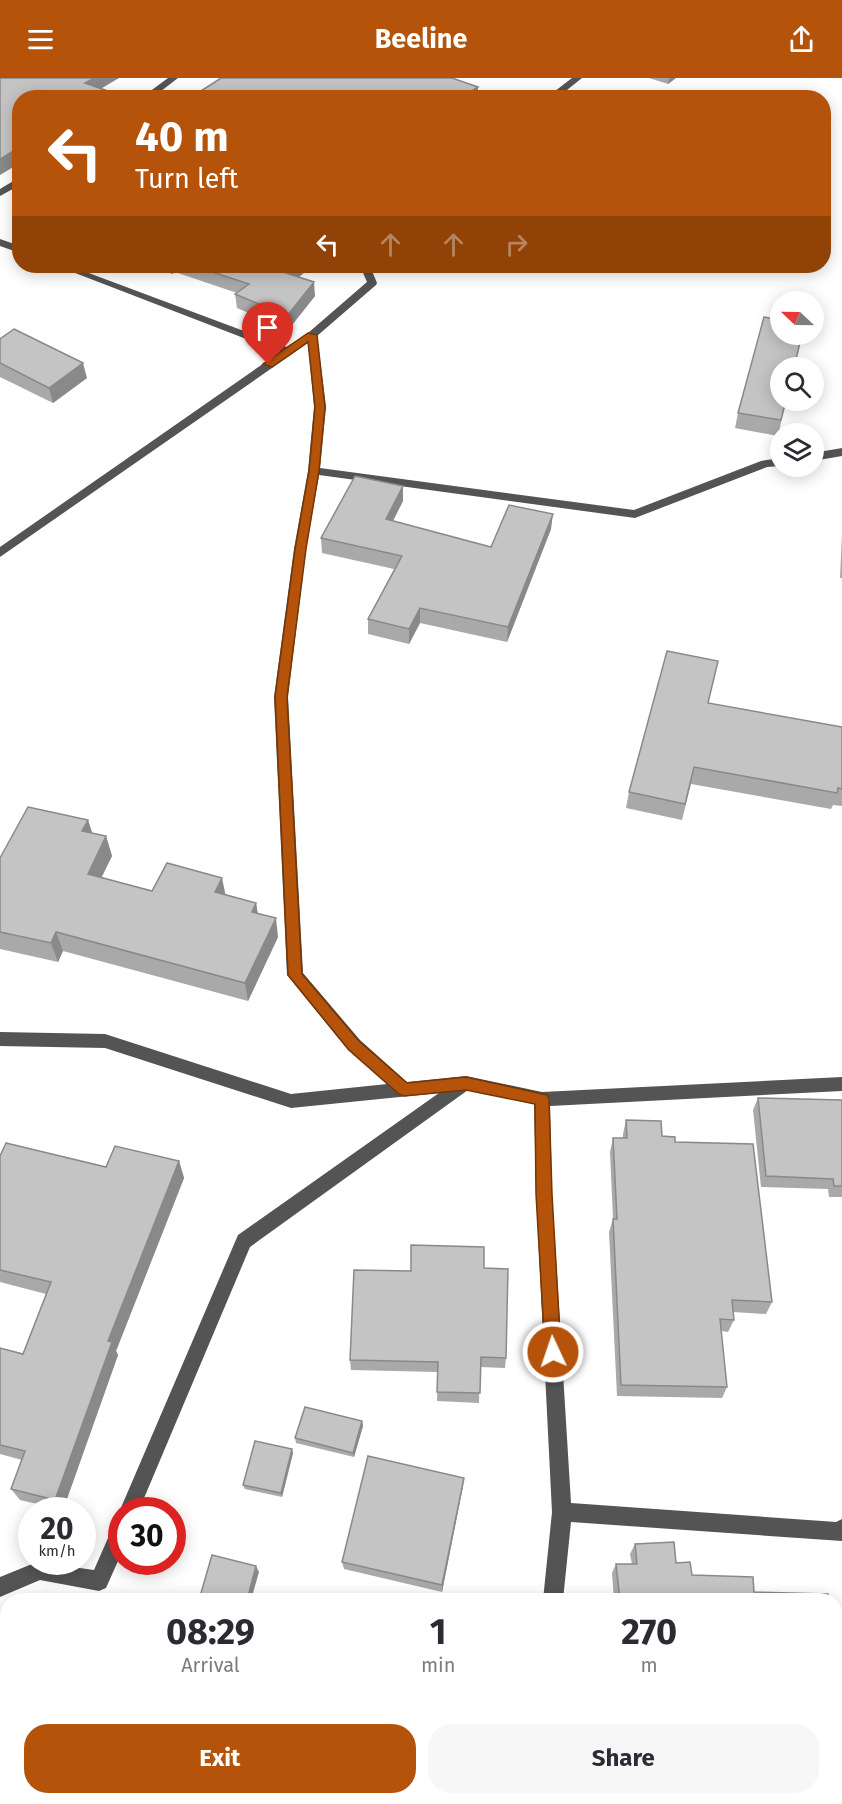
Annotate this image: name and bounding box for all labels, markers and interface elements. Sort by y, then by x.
icon: menu [24,23,57,56]
text: Beeline [375,23,467,55]
icon: share [785,23,818,56]
text: 40 m [135,112,229,162]
icon: left [36,114,114,192]
text: Turn left [135,163,238,195]
icon: left [311,228,344,261]
icon: ahead [374,228,407,261]
icon: ahead [437,228,470,261]
icon: right [500,228,533,261]
north arrow [770,291,824,345]
map controls [770,291,824,477]
pin [242,302,293,364]
icon: arrive [251,311,284,344]
button: search [770,357,824,411]
button: layers [770,423,824,477]
position arrow [521,1320,585,1384]
speed limit sign: 30 [108,1497,186,1575]
text: 20 [40,1511,74,1547]
text: km/h [38,1542,76,1560]
text: 08:29 [166,1610,255,1654]
text: 1 [430,1610,446,1654]
text: 270 [621,1610,677,1654]
text: Arrival [181,1653,240,1677]
text: min [421,1653,455,1677]
text: m [641,1653,658,1677]
button: Exit [24,1724,416,1793]
button: Share [428,1724,819,1793]

